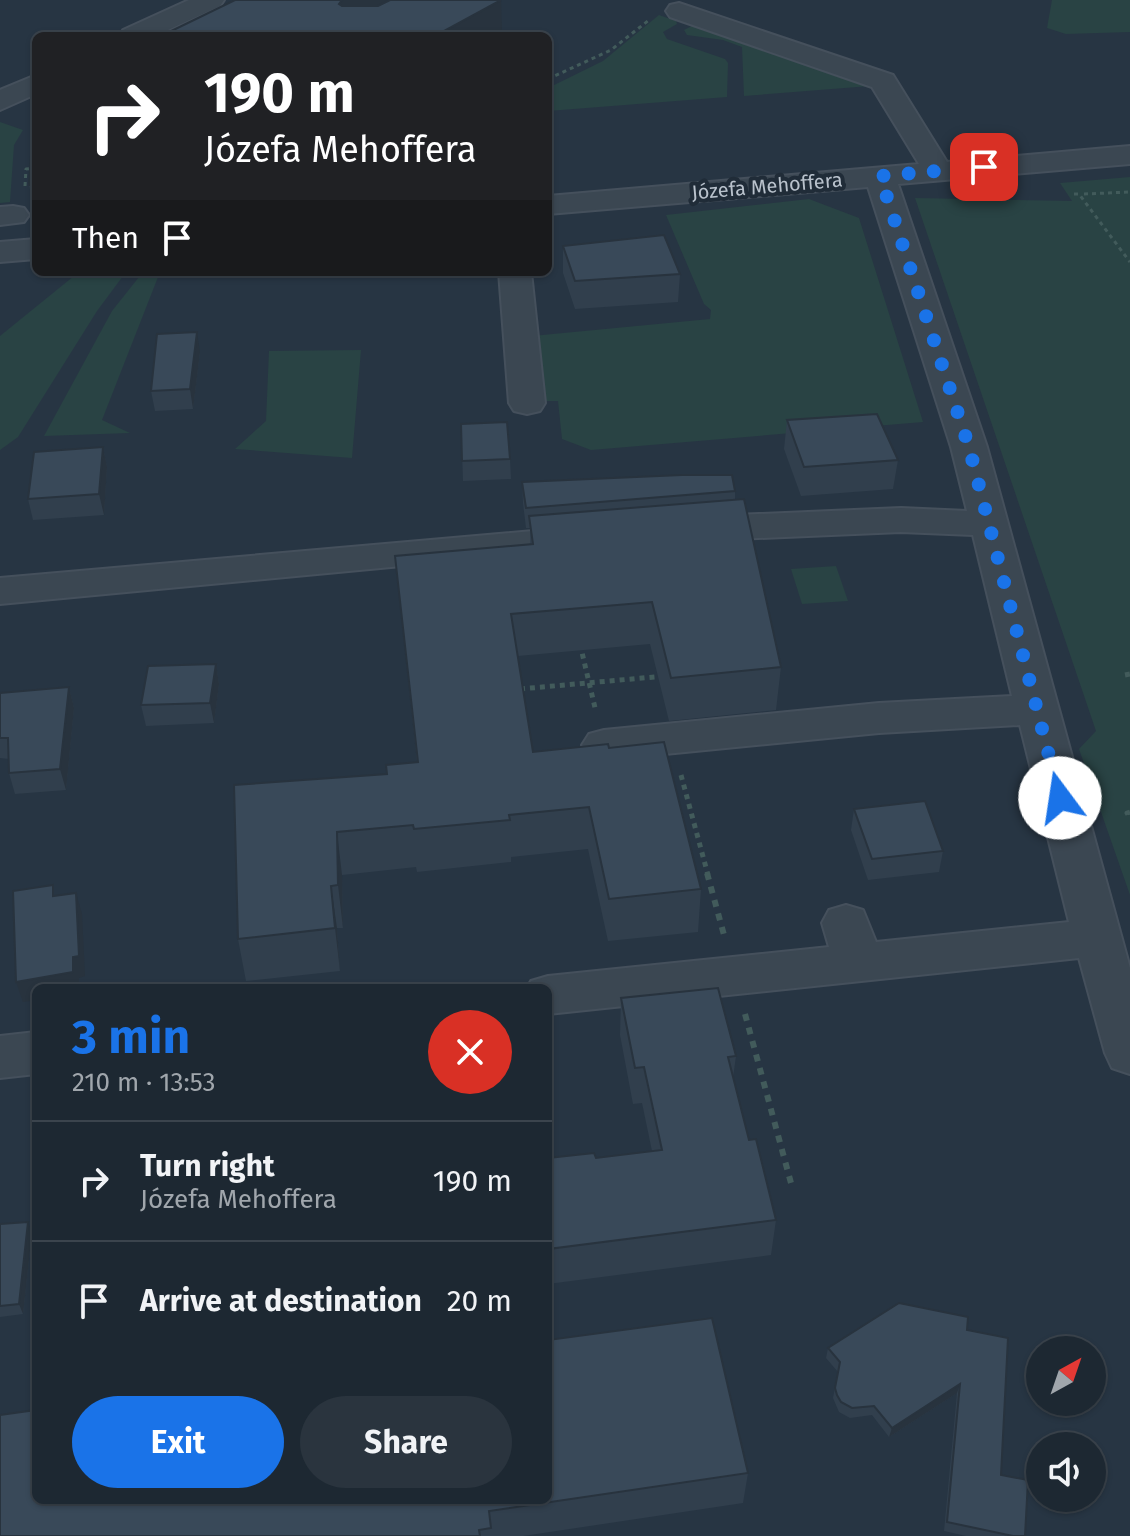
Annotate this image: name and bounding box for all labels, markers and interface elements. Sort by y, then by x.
text: 190 m [204,60,355,127]
icon: right [72,64,176,168]
text: Józefa Mehoffera [204,128,477,172]
pin [950,133,1018,201]
icon: arrive [962,145,1006,189]
street label: Józefa Mehoffera [691,167,843,205]
icon: arrive [155,216,199,260]
text: Then [72,220,139,256]
position arrow [1018,756,1102,840]
text: 3 min [72,1008,190,1066]
button: close [428,1010,512,1094]
text: 210 m · 13:53 [72,1067,216,1098]
text: Turn right [140,1148,275,1184]
icon: right [72,1159,116,1203]
text: 190 m [433,1163,512,1199]
text: Józefa Mehoffera [140,1184,337,1215]
icon: arrive [72,1279,116,1323]
text: Arrive at destination [140,1283,422,1319]
text: 20 m [447,1283,512,1319]
north arrow [1026,1336,1106,1416]
map controls [1026,1336,1106,1512]
button: Exit [72,1396,284,1488]
button: Share [300,1396,512,1488]
button: sound [1026,1432,1106,1512]

